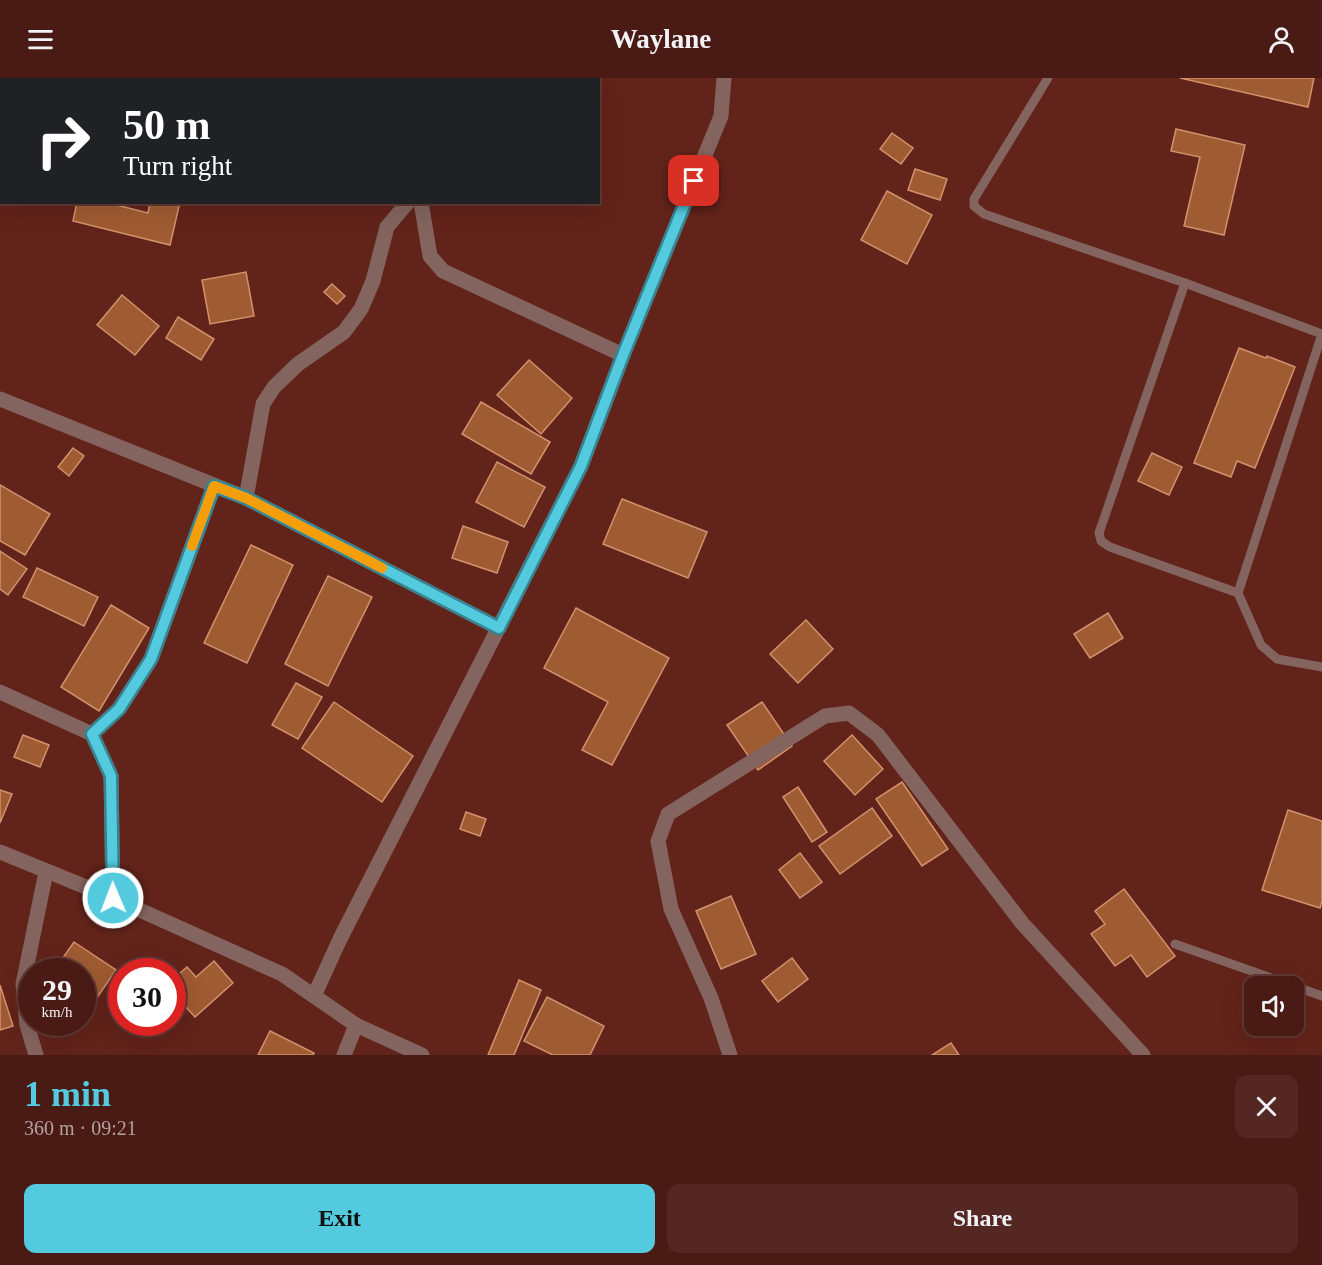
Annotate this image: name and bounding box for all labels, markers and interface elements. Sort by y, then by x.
icon: menu [24,23,57,56]
icon: person [1265,23,1298,56]
text: Waylane [611,24,711,54]
icon: right [24,102,102,180]
text: 50 m [123,102,211,148]
text: Turn right [123,151,232,181]
pin [668,155,719,206]
icon: arrive [677,164,710,197]
position arrow [81,866,145,930]
speed limit sign: 30 [108,958,186,1036]
text: 29 [42,973,72,1006]
map controls [1244,976,1304,1036]
button: sound [1244,976,1304,1036]
text: km/h [42,1004,72,1020]
text: 1 min [24,1074,111,1114]
button: close [1235,1075,1298,1138]
text: 360 m · 09:21 [24,1117,137,1139]
button: Exit [24,1184,655,1253]
button: Share [667,1184,1298,1253]

